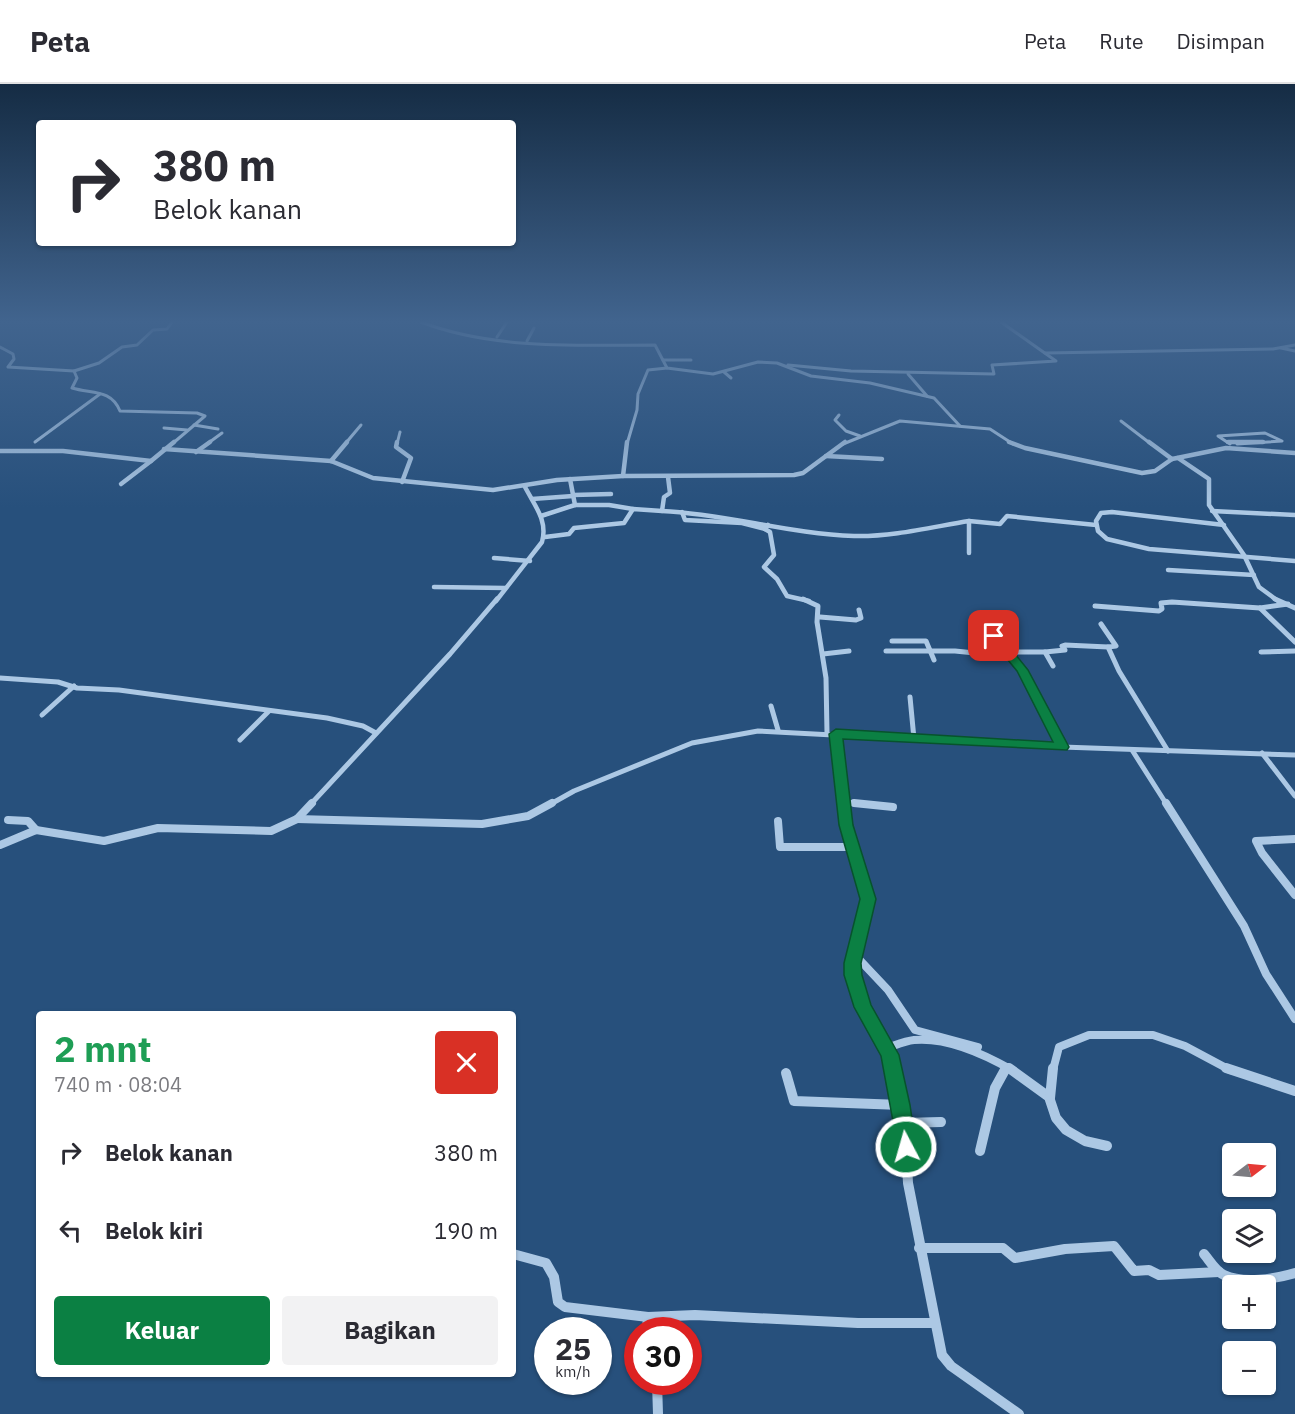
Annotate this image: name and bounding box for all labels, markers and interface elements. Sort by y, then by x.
text: Peta [30,23,90,60]
text: Peta [1024,27,1066,55]
text: Rute [1099,27,1144,55]
text: Disimpan [1177,27,1265,55]
text: 380 m [153,138,276,193]
icon: right [54,144,132,222]
text: Belok kanan [153,191,302,226]
pin [968,610,1019,661]
icon: arrive [977,619,1010,652]
text: 2 mnt [54,1025,152,1072]
button: close [435,1031,498,1094]
text: 740 m · 08:04 [54,1071,182,1098]
position arrow [874,1115,938,1179]
icon: right [54,1136,87,1169]
text: Belok kanan [105,1138,233,1167]
text: 380 m [434,1138,498,1167]
north arrow [1222,1143,1276,1197]
map controls [1222,1143,1276,1395]
button: layers [1222,1209,1276,1263]
icon: left [54,1214,87,1247]
text: Belok kiri [105,1216,203,1245]
text: 190 m [434,1216,498,1245]
button: + [1222,1275,1276,1329]
button: Keluar [54,1296,270,1365]
button: Bagikan [282,1296,498,1365]
speed limit sign: 30 [624,1317,702,1395]
text: 25 [555,1329,591,1368]
button: − [1222,1341,1276,1395]
text: km/h [555,1362,591,1381]

